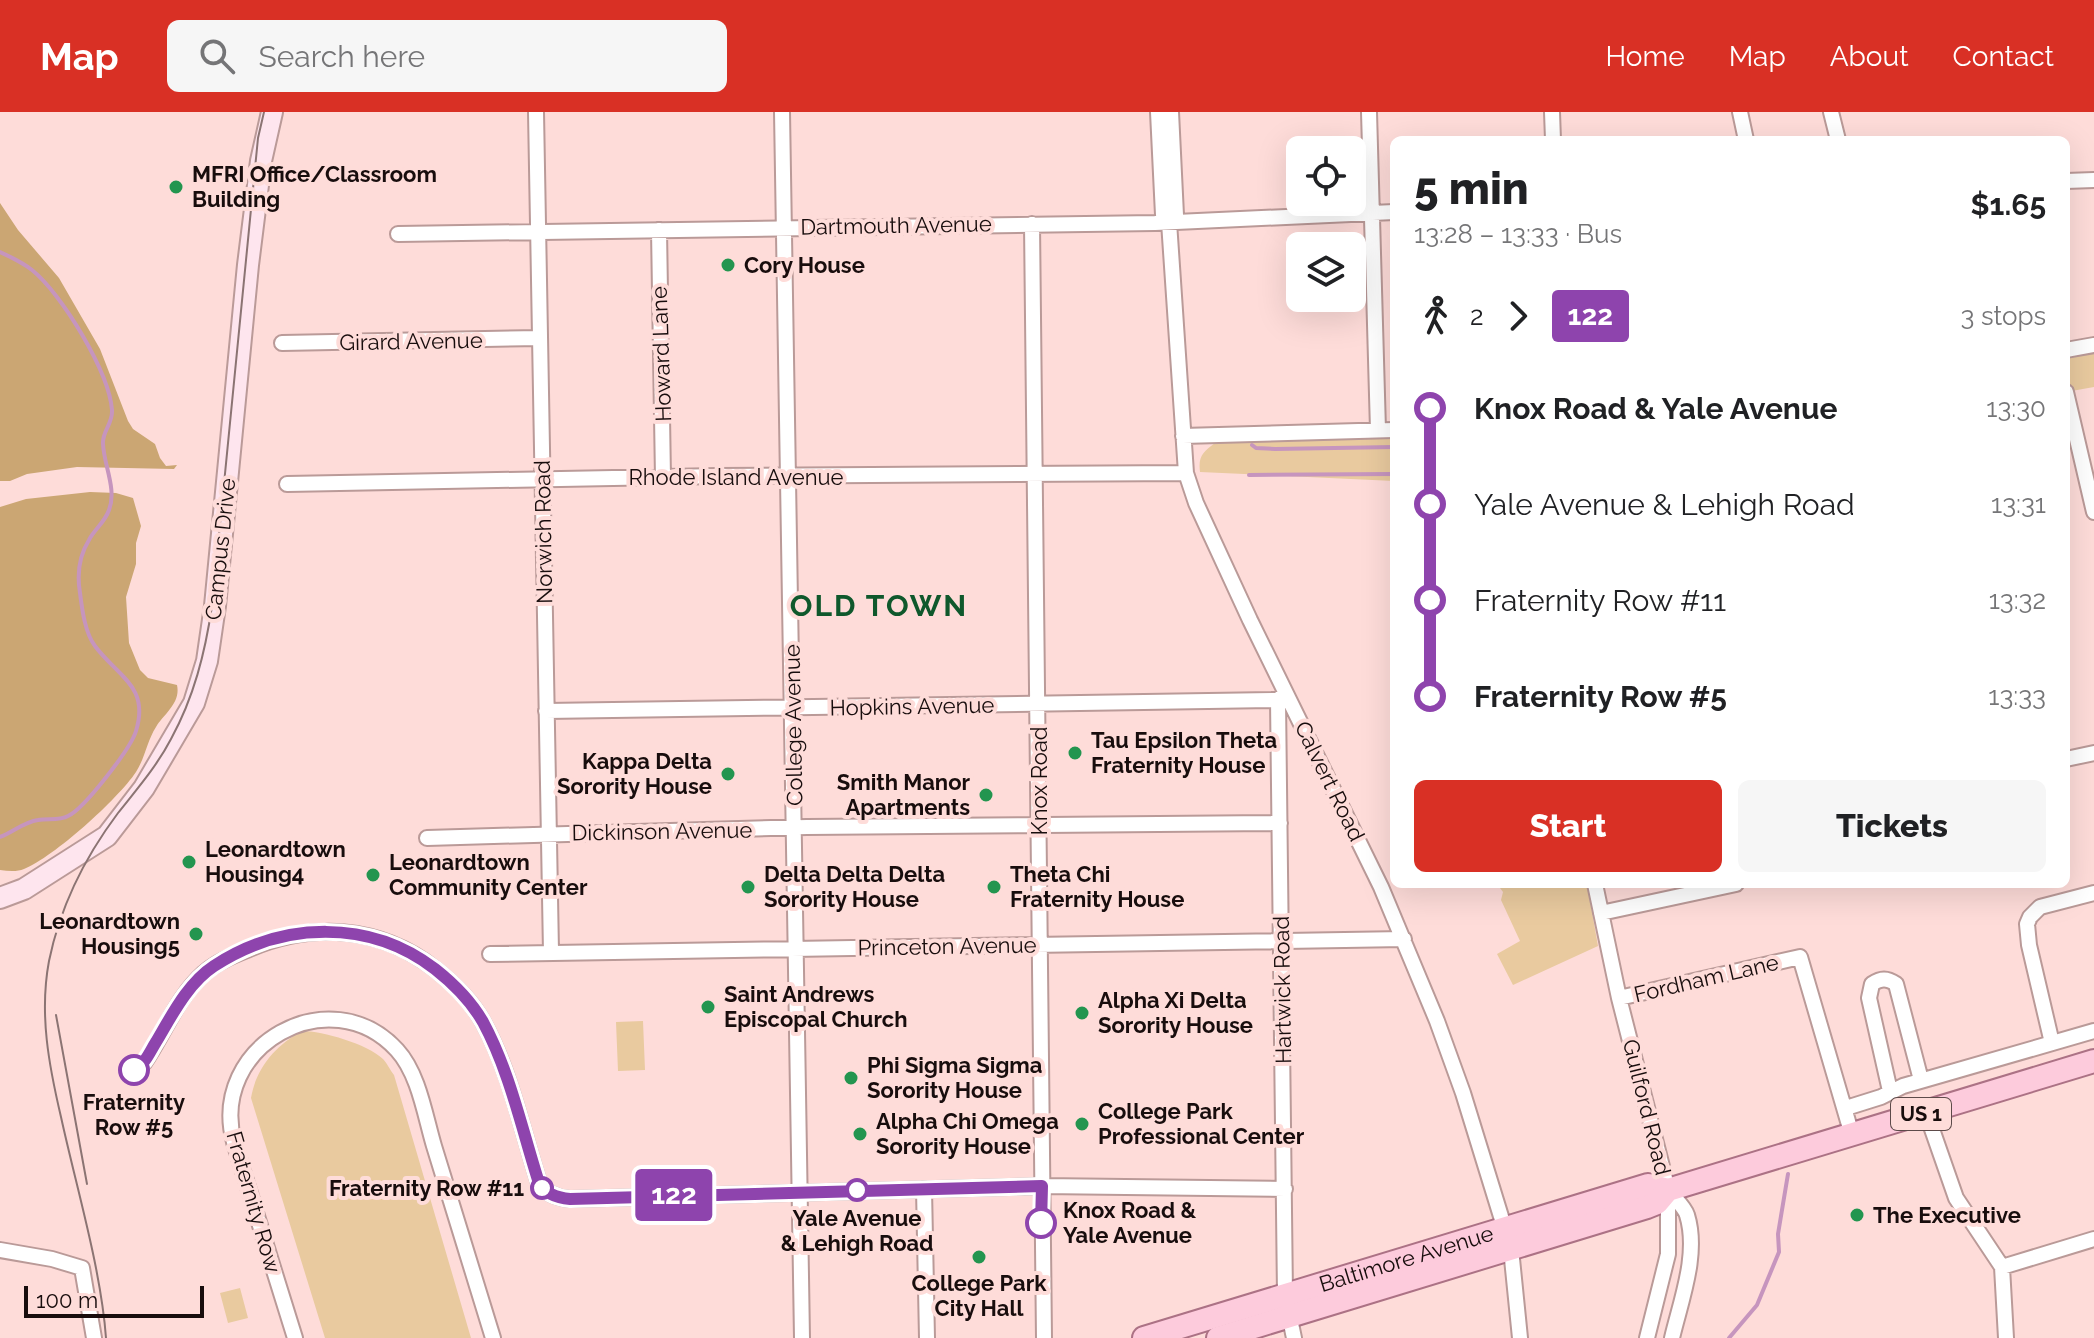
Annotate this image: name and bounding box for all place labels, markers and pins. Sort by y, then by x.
place label: MFRI Office/Classroom Building [192,161,437,212]
marker: MFRI Office/Classroom Building [167,178,185,196]
place label: Cory House [744,252,865,278]
marker: Cory House [719,256,737,274]
place label: Tau Epsilon Theta Fraternity House [1091,727,1277,778]
marker: Tau Epsilon Theta Fraternity House [1066,744,1084,762]
place label: Kappa Delta Sorority House [557,748,712,799]
marker: Kappa Delta Sorority House [719,765,737,783]
place label: Smith Manor Apartments [837,769,970,820]
marker: Smith Manor Apartments [977,786,995,804]
place label: Leonardtown Housing4 [205,836,346,887]
place label: Leonardtown Community Center [389,849,588,900]
marker: Leonardtown Housing4 [180,853,198,871]
place label: Delta Delta Delta Sorority House [764,861,945,912]
place label: Theta Chi Fraternity House [1010,861,1184,912]
marker: Leonardtown Community Center [364,866,382,884]
marker: Delta Delta Delta Sorority House [739,878,757,896]
marker: Theta Chi Fraternity House [985,878,1003,896]
place label: Leonardtown Housing5 [39,908,180,959]
marker: Leonardtown Housing5 [187,925,205,943]
place label: Saint Andrews Episcopal Church [724,981,908,1032]
place label: Alpha Xi Delta Sorority House [1098,987,1253,1038]
marker: Saint Andrews Episcopal Church [699,998,717,1016]
marker: Alpha Xi Delta Sorority House [1073,1004,1091,1022]
place label: Phi Sigma Sigma Sorority House [867,1052,1042,1103]
marker: Fraternity Row #5 [119,1055,149,1085]
marker: Phi Sigma Sigma Sorority House [842,1069,860,1087]
place label: Fraternity Row #5 [83,1089,185,1140]
place label: College Park Professional Center [1098,1098,1305,1149]
place label: Alpha Chi Omega Sorority House [876,1108,1059,1159]
marker: College Park Professional Center [1073,1115,1091,1133]
marker: Alpha Chi Omega Sorority House [851,1125,869,1143]
place label: Fraternity Row #11 [329,1175,524,1201]
marker: Fraternity Row #11 [531,1177,553,1199]
marker: Yale Avenue & Lehigh Road [846,1179,868,1201]
place label: Knox Road & Yale Avenue [1063,1197,1196,1248]
place label: The Executive [1873,1202,2021,1228]
place label: Yale Avenue & Lehigh Road [781,1205,933,1256]
marker: The Executive [1848,1206,1866,1224]
marker: Knox Road & Yale Avenue [1026,1208,1056,1238]
marker: College Park City Hall [970,1248,988,1266]
place label: College Park City Hall [912,1270,1047,1321]

